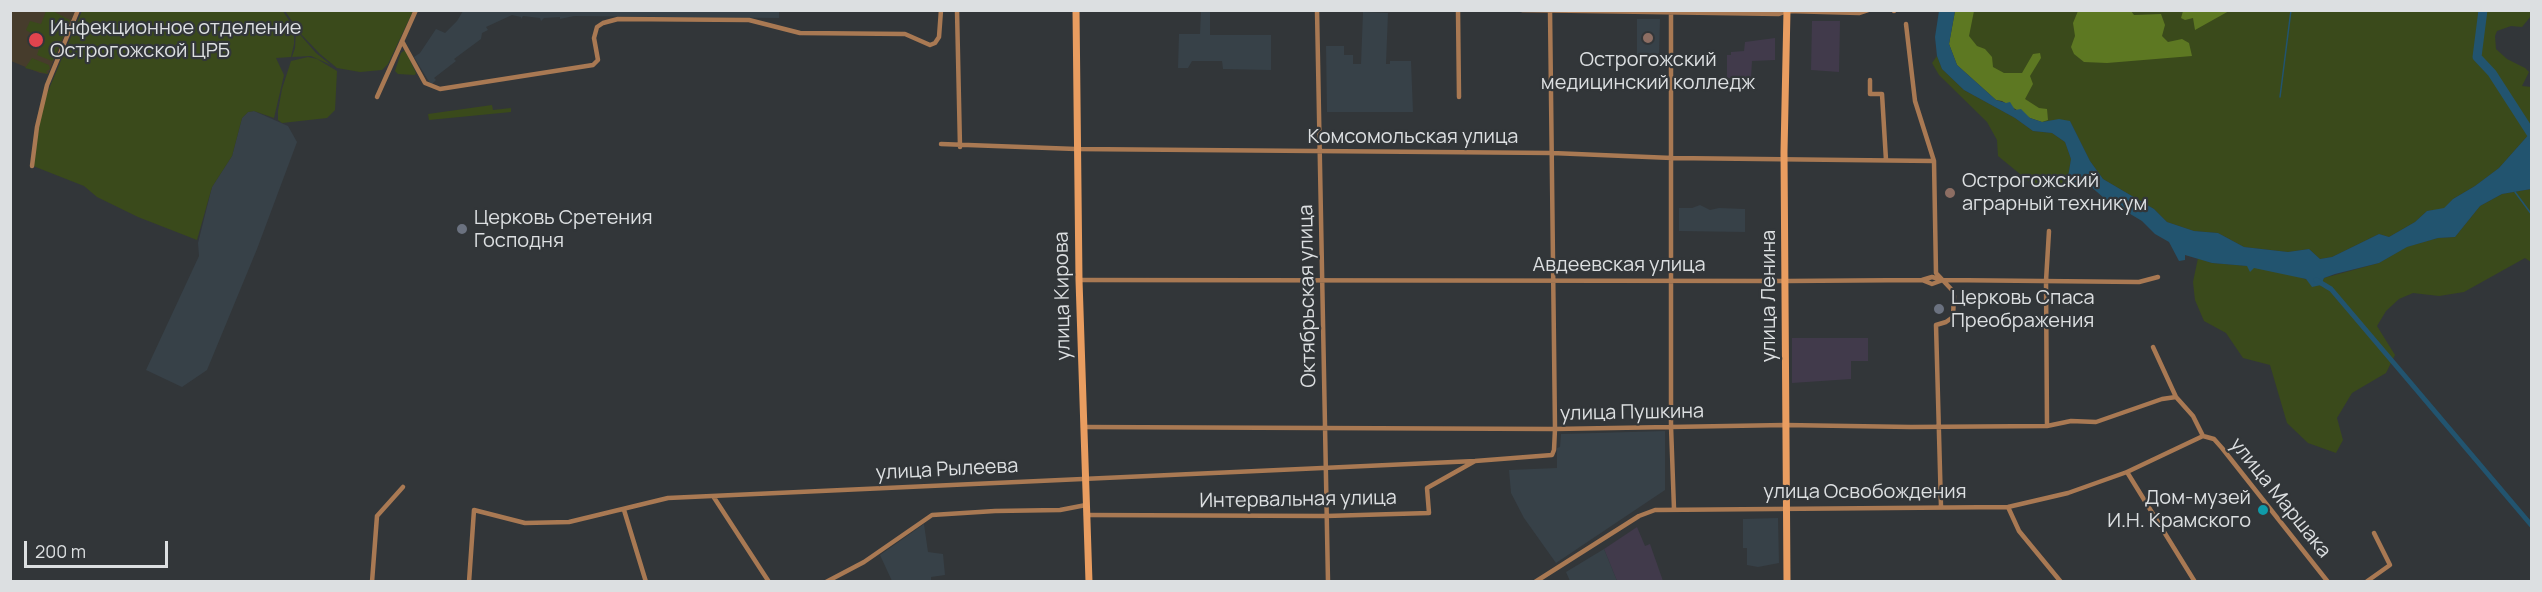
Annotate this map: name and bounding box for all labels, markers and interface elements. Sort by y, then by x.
place label: Инфекционное отделение Острогожской ЦРБ [50,16,301,63]
marker: Инфекционное отделение Острогожской ЦРБ [27,31,45,49]
marker: Острогожский медицинский колледж [1641,31,1655,45]
place label: Острогожский медицинский колледж [1541,48,1755,95]
street label: Комсомольская улица [1308,125,1518,149]
place label: Острогожский аграрный техникум [1962,169,2147,216]
marker: Острогожский аграрный техникум [1943,186,1957,200]
street label: Октябрьская улица [1294,204,1322,388]
place label: Церковь Сретения Господня [474,206,653,253]
marker: Церковь Сретения Господня [455,222,469,236]
street label: улица Ленина [1757,230,1781,362]
street label: улица Кирова [1050,231,1076,361]
street label: Авдеевская улица [1532,253,1706,277]
place label: Церковь Спаса Преображения [1951,286,2095,333]
marker: Церковь Спаса Преображения [1932,302,1946,316]
street label: улица Пушкина [1560,400,1704,426]
street label: улица Маршака [2224,433,2336,563]
street label: улица Рылеева [875,454,1019,486]
street label: улица Освобождения [1763,480,1967,504]
street label: Интервальная улица [1199,486,1397,514]
place label: Дом-музей И.Н. Крамского [2107,486,2251,533]
marker: Дом-музей И.Н. Крамского [2256,503,2270,517]
scale bar [27,529,171,567]
text: 200 m [35,539,86,563]

